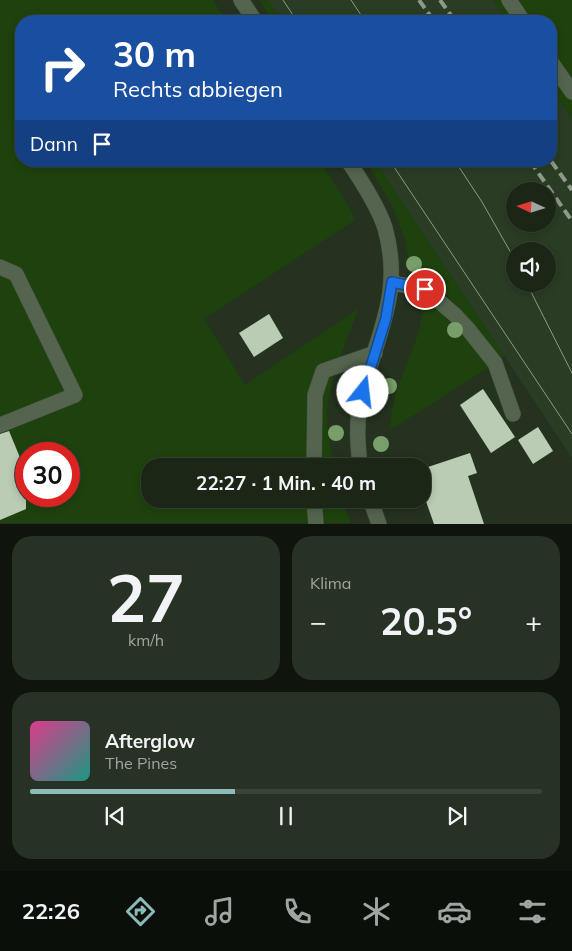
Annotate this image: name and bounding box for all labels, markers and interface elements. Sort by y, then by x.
text: 30 m [113,32,196,76]
icon: right [30,35,95,100]
text: Rechts abbiegen [113,75,283,103]
icon: arrive [88,130,116,158]
text: Dann [30,132,78,156]
north arrow [506,182,556,232]
map controls [506,182,556,292]
button: sound [506,242,556,292]
pin [404,268,446,310]
icon: arrive [411,275,439,303]
position arrow [336,365,388,417]
speed limit sign: 30 [15,442,80,507]
text: 22:27 · 1 Min. · 40 m [196,471,376,495]
text: 27 [107,557,185,638]
text: Klima [310,573,351,593]
text: 20.5° [380,597,472,645]
text: − [310,604,327,639]
text: + [525,604,542,639]
text: km/h [128,630,164,650]
text: Afterglow [105,729,195,753]
text: The Pines [105,753,177,773]
icon: previous [101,802,129,830]
icon: pause [272,802,300,830]
icon: next [443,802,471,830]
icon: directions [123,894,158,929]
icon: music [202,894,237,929]
icon: phone [280,894,315,929]
icon: climate [359,894,394,929]
icon: car [437,894,472,929]
icon: filters [515,894,550,929]
text: 22:26 [22,897,80,925]

